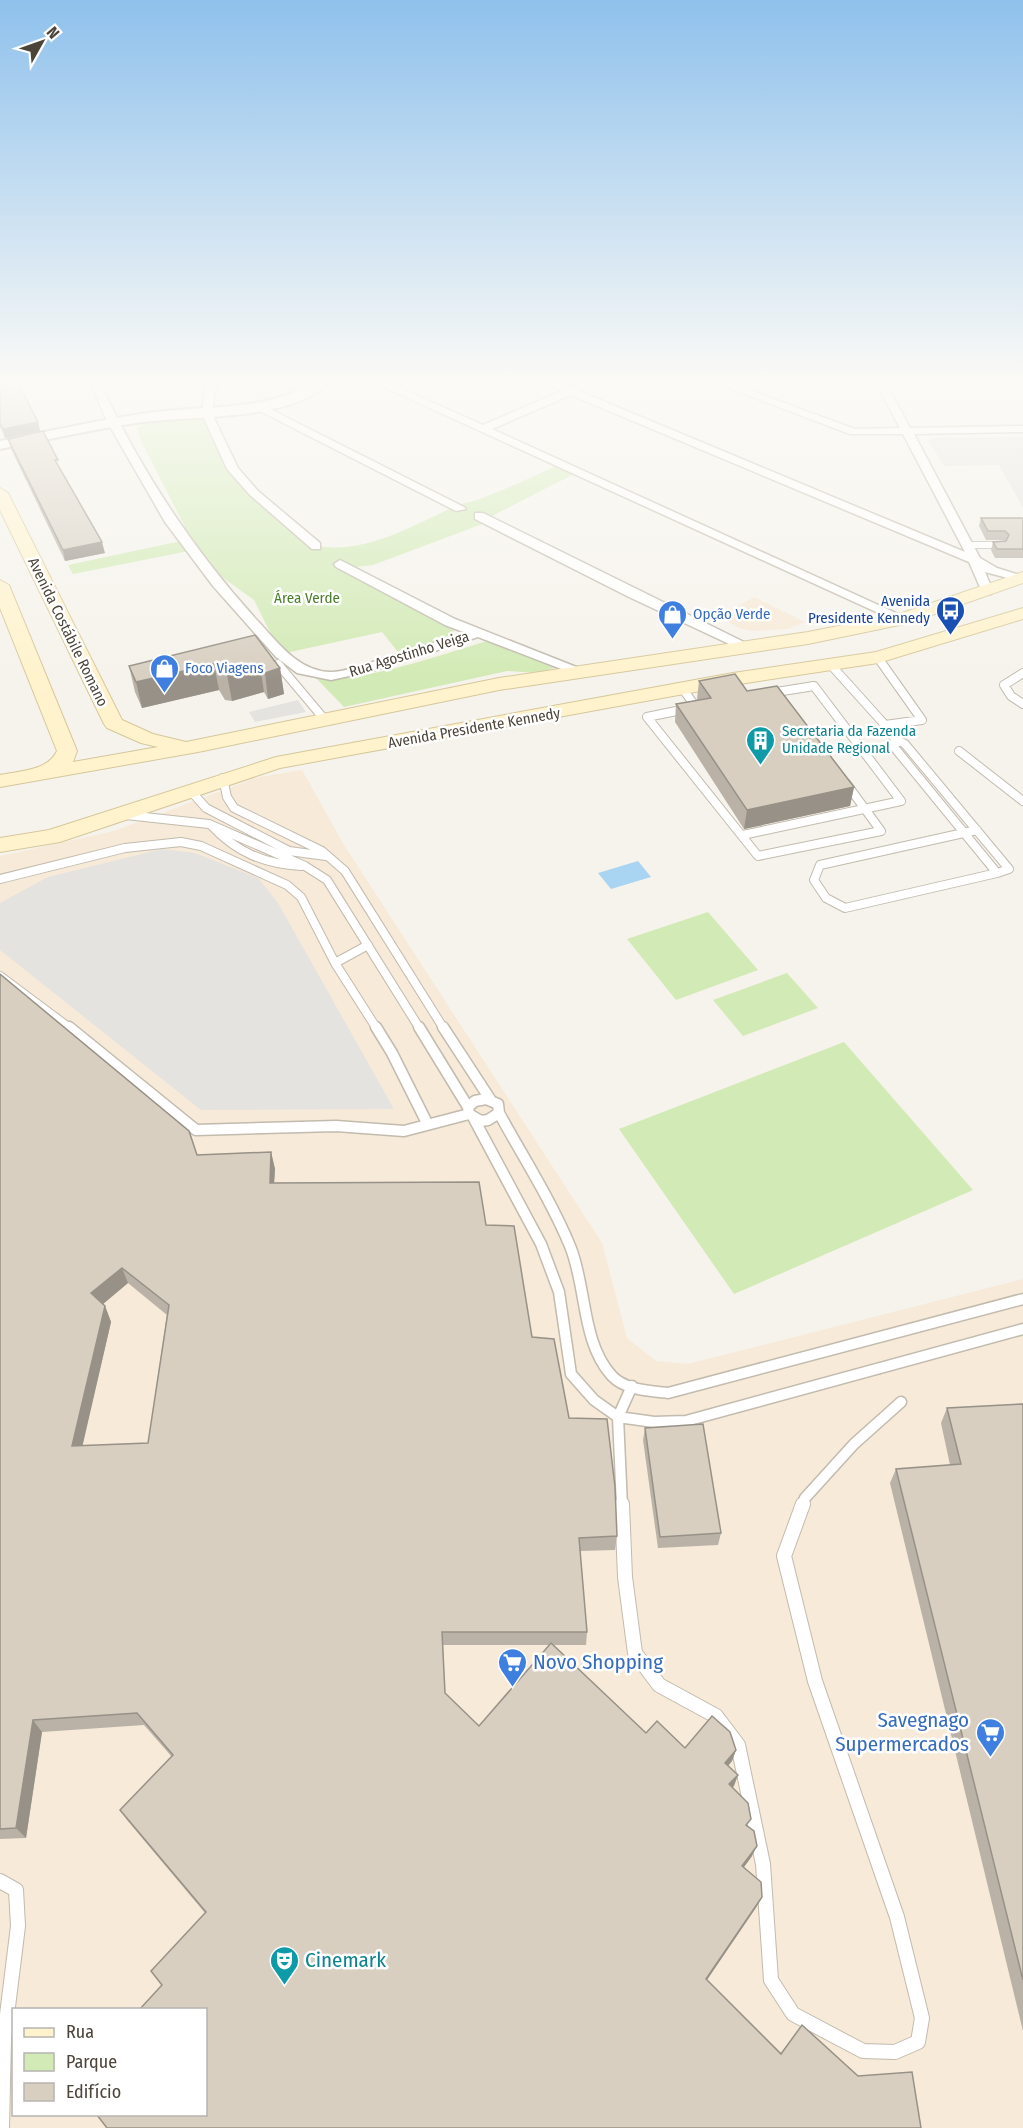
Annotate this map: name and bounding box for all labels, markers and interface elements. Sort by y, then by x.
north arrow [12,12,72,72]
text: N [43,23,63,42]
street label: Avenida Costábile Romano [24,555,112,709]
park label: Área Verde [274,589,340,607]
place label: Avenida Presidente Kennedy [808,592,930,627]
bus stop icon: Avenida Presidente Kennedy [935,594,967,636]
shop icon: Opção Verde [656,598,688,640]
place label: Opção Verde [693,605,770,623]
street label: Rua Agostinho Veiga [347,627,471,681]
shop icon: Foco Viagens [148,652,180,694]
place label: Foco Viagens [185,659,264,677]
street label: Avenida Presidente Kennedy [386,704,562,752]
place label: Secretaria da Fazenda Unidade Regional [782,722,916,757]
building icon: Secretaria da Fazenda Unidade Regional [745,724,777,766]
supermarket icon: Novo Shopping [496,1646,528,1688]
place label: Novo Shopping [533,1649,663,1675]
place label: Savegnago Supermercados [835,1707,969,1757]
supermarket icon: Savegnago Supermercados [974,1716,1006,1758]
theatre icon: Cinemark [268,1944,300,1986]
place label: Cinemark [305,1947,386,1973]
legend [12,2008,207,2116]
text: Rua [66,2021,94,2043]
text: Parque [66,2051,117,2073]
text: Edifício [66,2081,121,2103]

